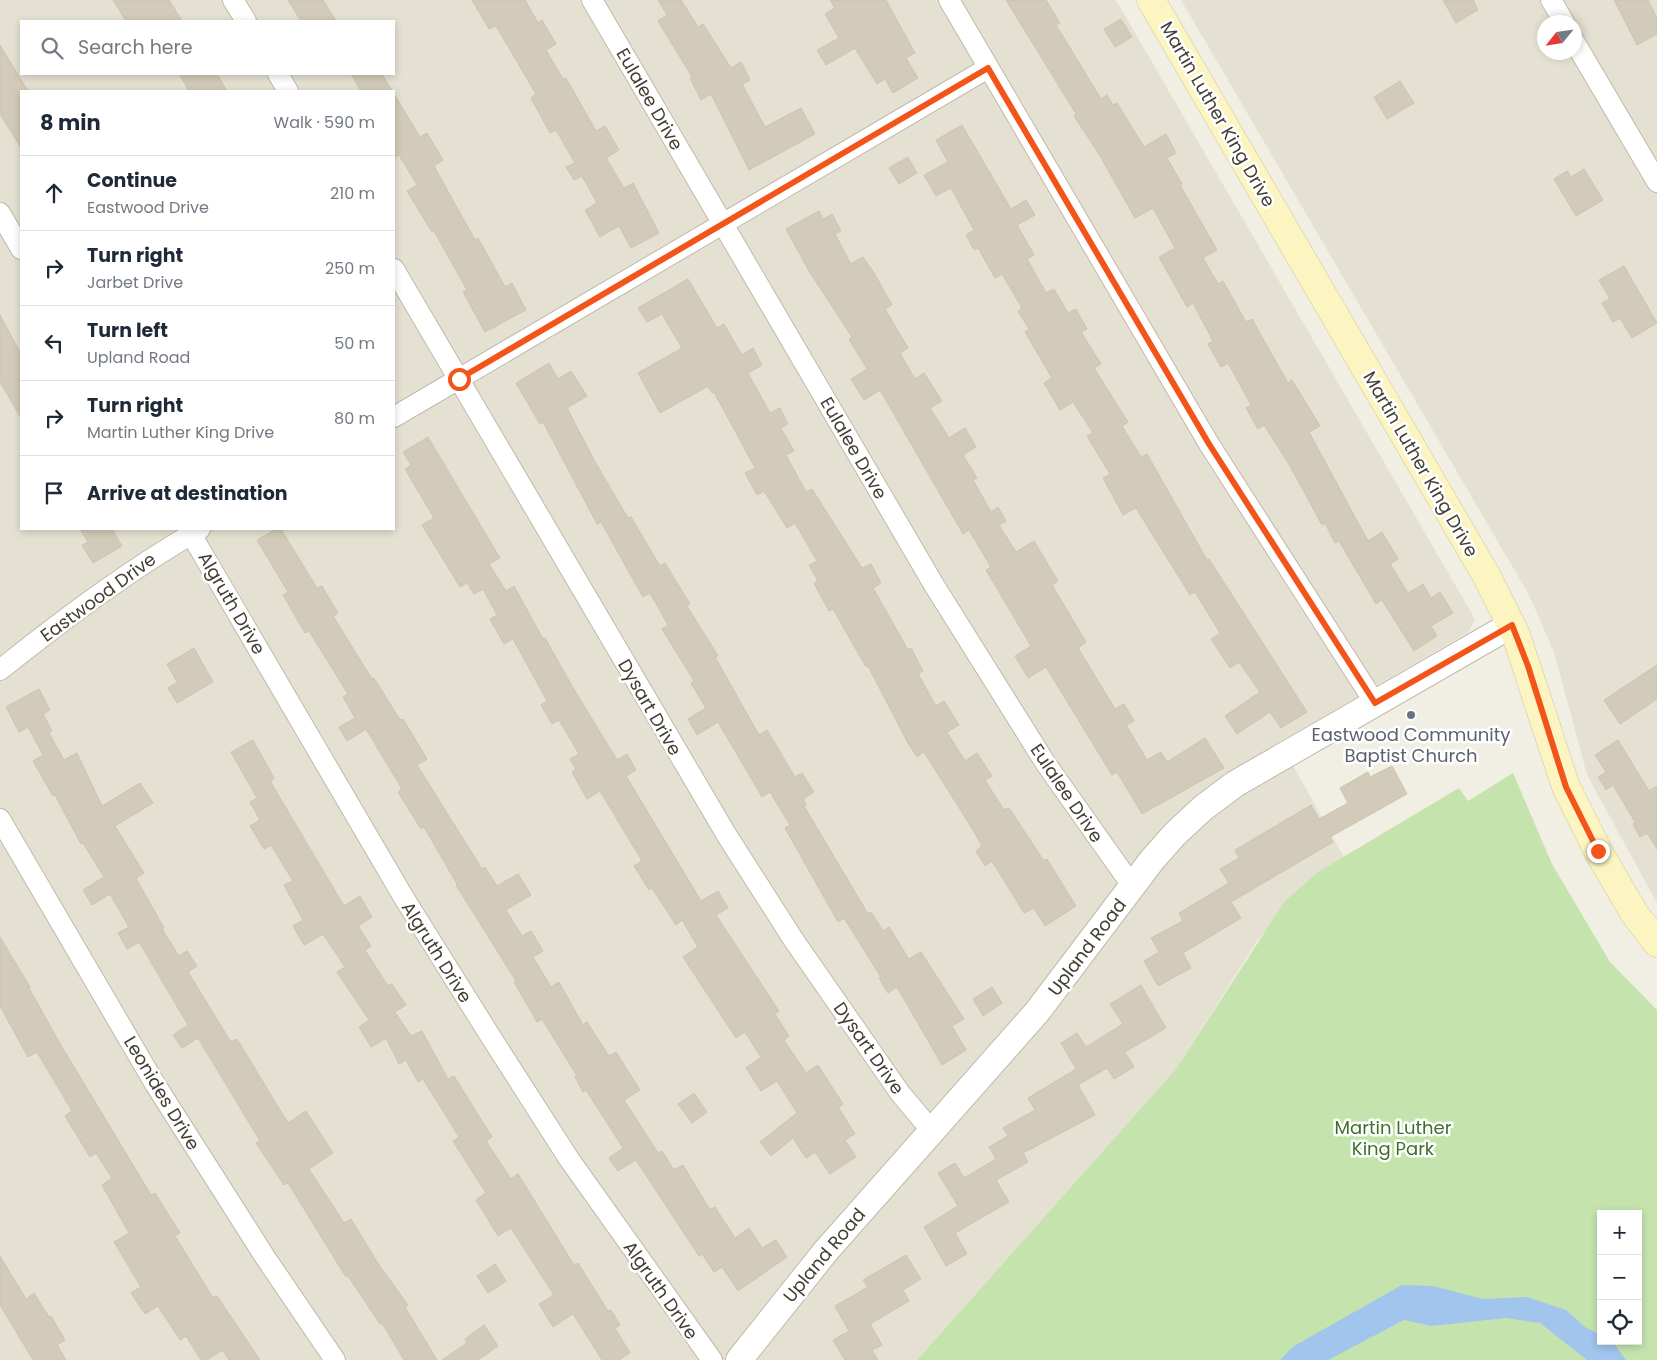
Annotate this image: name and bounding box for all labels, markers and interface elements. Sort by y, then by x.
north arrow [1537,15,1582,60]
street label: Martin Luther King Drive [1155,17,1281,211]
search box [20,20,395,75]
icon: search [38,34,66,62]
text: Search here [78,34,192,61]
street label: Eulalee Drive [611,43,689,155]
text: 8 min [40,108,101,137]
text: Walk · 590 m [274,111,375,134]
text: Continue [87,167,177,194]
icon: ahead [40,179,68,207]
text: 210 m [330,182,375,205]
text: Eastwood Drive [87,196,209,219]
text: Turn right [87,242,183,269]
icon: right [40,254,68,282]
text: 250 m [325,257,375,280]
text: Jarbet Drive [87,271,183,294]
text: Turn left [87,317,168,344]
icon: left [40,329,68,357]
text: 50 m [334,332,375,355]
text: Upland Road [87,346,190,369]
street label: Martin Luther King Drive [1358,367,1484,561]
route start [448,368,471,391]
text: Turn right [87,392,183,419]
street label: Eulalee Drive [815,392,893,504]
icon: right [40,404,68,432]
text: 80 m [334,407,375,430]
text: Martin Luther King Drive [87,421,274,444]
icon: arrive [40,479,68,507]
text: Arrive at destination [87,480,288,507]
street label: Eastwood Drive [35,547,161,647]
street label: Algruth Drive [192,547,272,659]
street label: Dysart Drive [612,654,688,760]
marker: Eastwood Community Baptist Church [1405,709,1417,721]
place label: Eastwood Community Baptist Church [1312,722,1510,768]
street label: Eulalee Drive [1025,739,1109,847]
route end [1587,840,1610,863]
street label: Upland Road [1042,893,1132,1001]
street label: Algruth Drive [396,897,478,1007]
street label: Dysart Drive [828,997,910,1099]
street label: Leonides Drive [118,1031,206,1155]
park label: Martin Luther King Park [1335,1115,1452,1161]
street label: Upland Road [777,1202,871,1308]
map controls [1597,1210,1642,1345]
button: + [1597,1210,1642,1255]
street label: Algruth Drive [618,1236,704,1344]
button: − [1597,1255,1642,1300]
button: locate [1597,1300,1642,1345]

